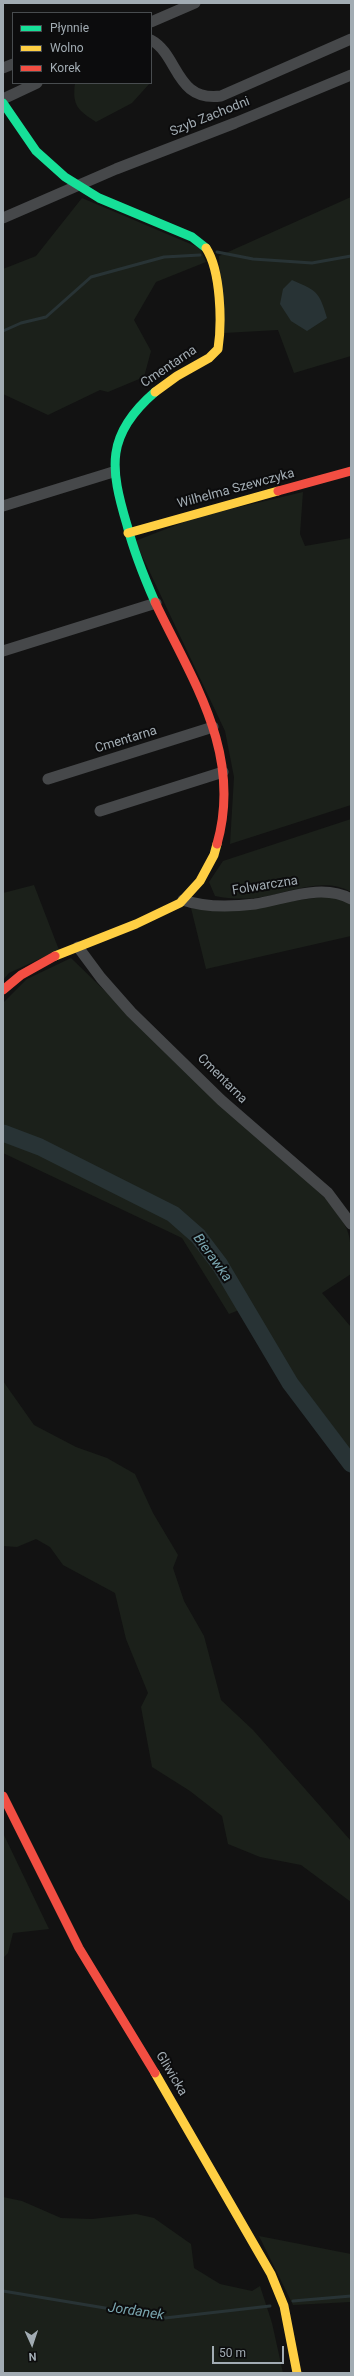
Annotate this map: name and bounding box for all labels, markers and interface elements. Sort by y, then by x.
legend [12,12,152,84]
text: Płynnie [50,21,89,35]
text: Wolno [50,41,84,55]
text: Korek [50,61,81,75]
street label: Szyb Zachodni [168,94,252,140]
street label: Cmentarna [138,343,200,391]
street label: Wilhelma Szewczyka [176,466,296,512]
street label: Cmentarna [93,723,159,757]
street label: Folwarczna [231,873,299,899]
street label: Cmentarna [194,1051,250,1107]
water label: Bierawka [189,1231,235,1285]
street label: Gliwicka [152,2049,190,2099]
water label: Jordanek [107,2300,165,2324]
north arrow [12,2324,52,2364]
scale bar [214,2338,286,2364]
text: 50 m [219,2346,246,2360]
text: N [28,2350,37,2363]

